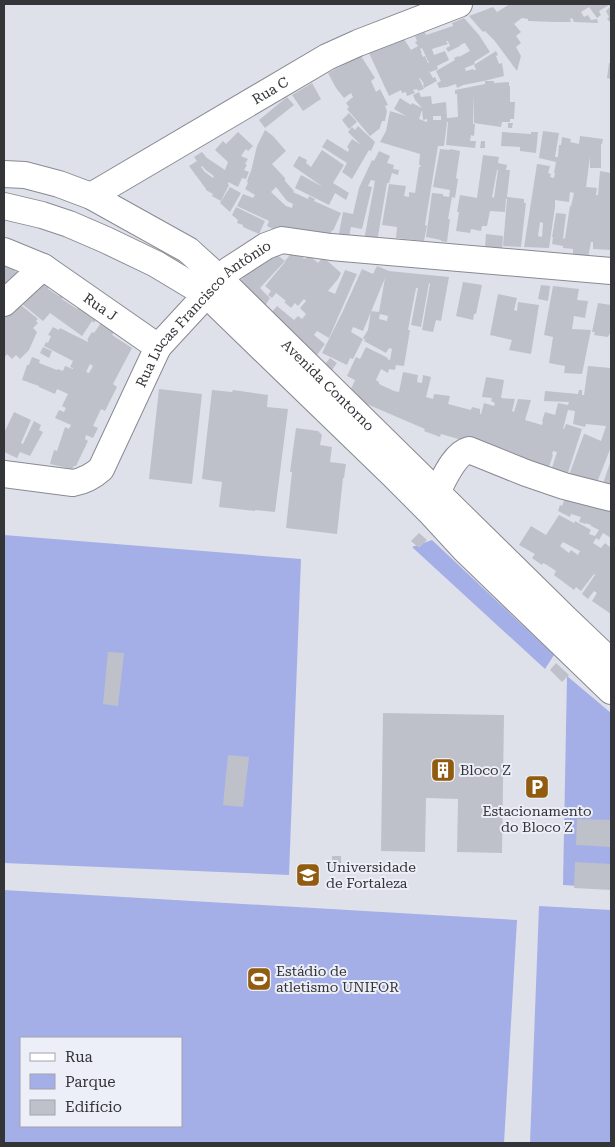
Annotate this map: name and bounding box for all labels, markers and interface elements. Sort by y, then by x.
street label: Rua C [249,74,291,107]
street label: Rua Lucas Francisco Antônio [132,237,273,390]
street label: Rua J [80,290,120,324]
street label: Avenida Contorno [278,336,378,434]
building icon: Bloco Z [430,757,456,783]
place label: Bloco Z [460,762,511,778]
parking icon: Estacionamento do Bloco Z [524,774,550,800]
place label: Estacionamento do Bloco Z [482,803,592,835]
place label: Universidade de Fortaleza [326,859,416,891]
school or university icon: Universidade de Fortaleza [295,862,321,888]
place label: Estádio de atletismo UNIFOR [276,963,399,995]
sports icon: Estádio de atletismo UNIFOR [246,966,272,992]
legend [20,1037,182,1127]
text: Rua [65,1048,93,1066]
text: Parque [65,1073,116,1091]
text: Edifício [65,1098,122,1116]

